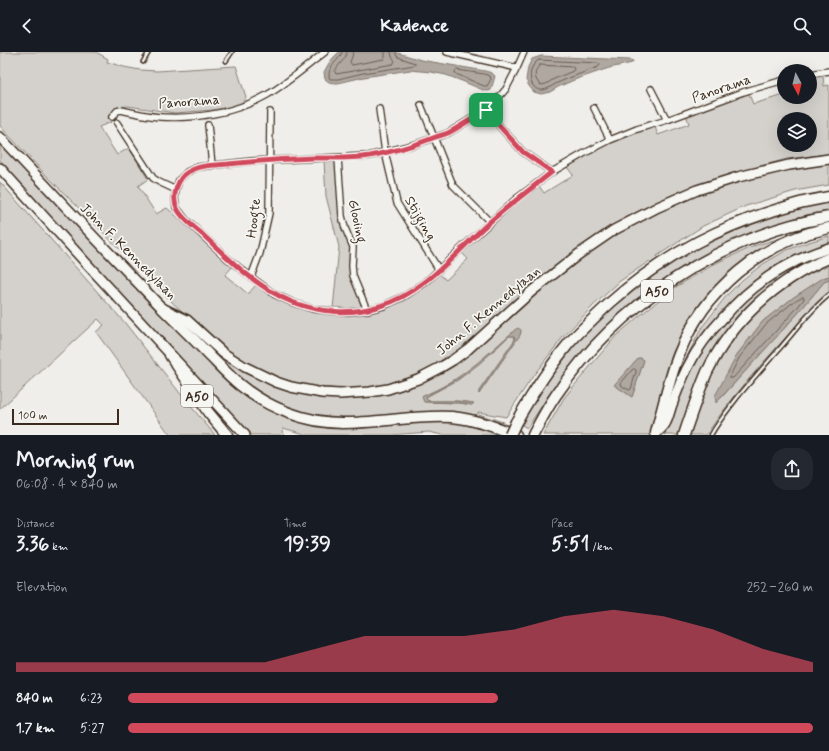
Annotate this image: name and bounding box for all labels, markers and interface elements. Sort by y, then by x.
text: Kadence [380,14,449,38]
icon: back [16,15,38,37]
icon: search [791,15,813,37]
north arrow [777,64,817,104]
map controls [777,64,817,152]
street label: Panorama [689,70,753,107]
street label: Panorama [158,91,220,113]
pin [469,93,503,127]
icon: arrive [475,99,497,121]
button: layers [777,112,817,152]
street label: Stijging [399,193,440,245]
street label: Hoogte [243,197,267,239]
street label: Glooiing [342,198,370,245]
street label: John F. Kennedylaan [76,199,181,304]
street label: John F. Kennedylaan [433,262,544,359]
road number: A50 [641,280,673,302]
road number: A50 [181,385,213,407]
scale bar [12,407,119,426]
text: 100 m [18,409,48,423]
text: Morning run [16,447,135,475]
button: share [771,448,813,490]
text: 06:08 · 4 × 840 m [16,476,118,493]
text: Distance [16,517,55,531]
text: Time [284,517,307,531]
text: Pace [551,517,573,531]
text: 3.36 [16,531,49,558]
text: 19:39 [284,531,331,558]
text: 5:51 [551,531,589,558]
text: km [49,540,68,554]
text: /km [589,540,613,554]
text: Elevation [16,579,67,596]
text: 252–260 m [747,579,813,596]
text: 840 m [16,690,53,707]
text: 6:23 [80,690,102,707]
text: 1.7 km [16,720,55,737]
text: 5:27 [80,720,104,737]

